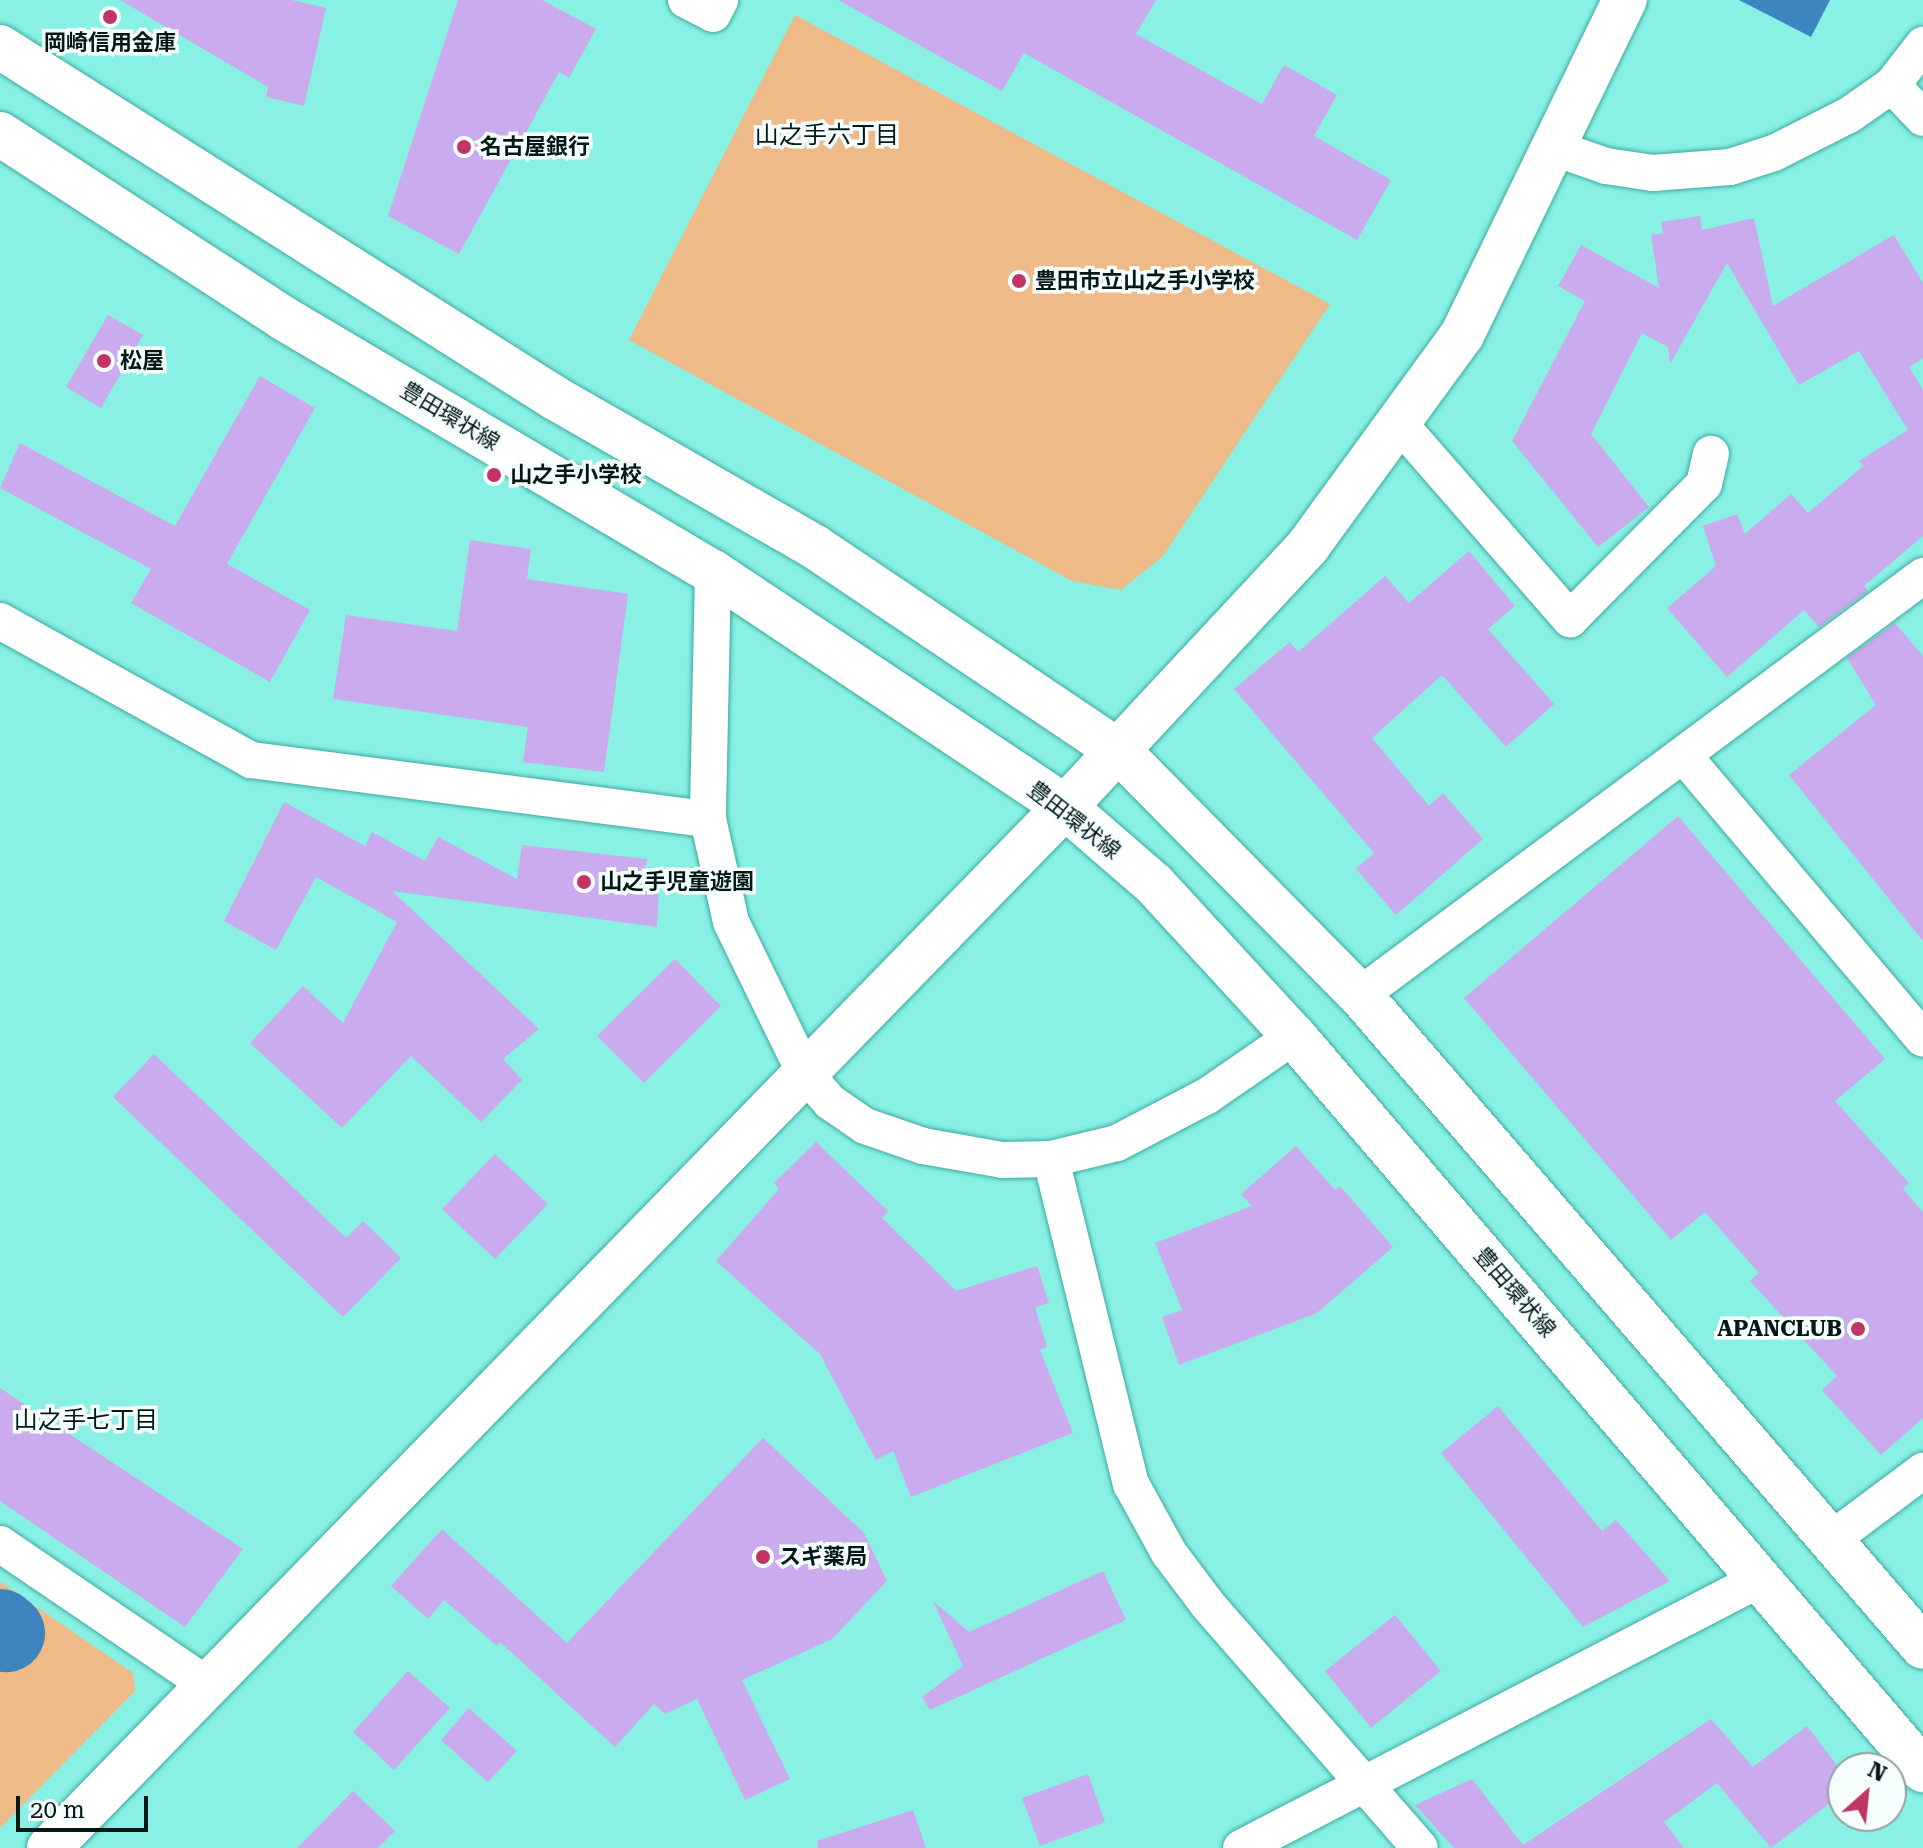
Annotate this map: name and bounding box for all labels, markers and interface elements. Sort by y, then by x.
marker: 岡崎信用金庫 [101,8,119,26]
place label: 岡崎信用金庫 [44,30,176,56]
district label: 山之手六丁目 [755,122,899,150]
place label: 名古屋銀行 [480,134,590,160]
marker: 名古屋銀行 [455,138,473,156]
place label: 豊田市立山之手小学校 [1035,268,1255,294]
marker: 豊田市立山之手小学校 [1010,272,1028,290]
place label: 松屋 [120,348,164,374]
marker: 松屋 [95,352,113,370]
street label: 豊田環状線 [396,376,504,456]
place label: 山之手小学校 [510,462,642,488]
marker: 山之手小学校 [485,466,503,484]
street label: 豊田環状線 [1023,776,1125,864]
place label: 山之手児童遊園 [600,869,754,895]
marker: 山之手児童遊園 [575,873,593,891]
street label: 豊田環状線 [1469,1242,1561,1342]
place label: APANCLUB [1717,1316,1842,1342]
marker: APANCLUB [1849,1320,1867,1338]
district label: 山之手七丁目 [14,1407,158,1435]
place label: スギ薬局 [779,1544,867,1570]
marker: スギ薬局 [754,1548,772,1566]
north arrow [1827,1752,1907,1832]
text: N [1864,1757,1890,1787]
scale bar [20,1780,152,1830]
text: 20 m [30,1796,85,1824]

